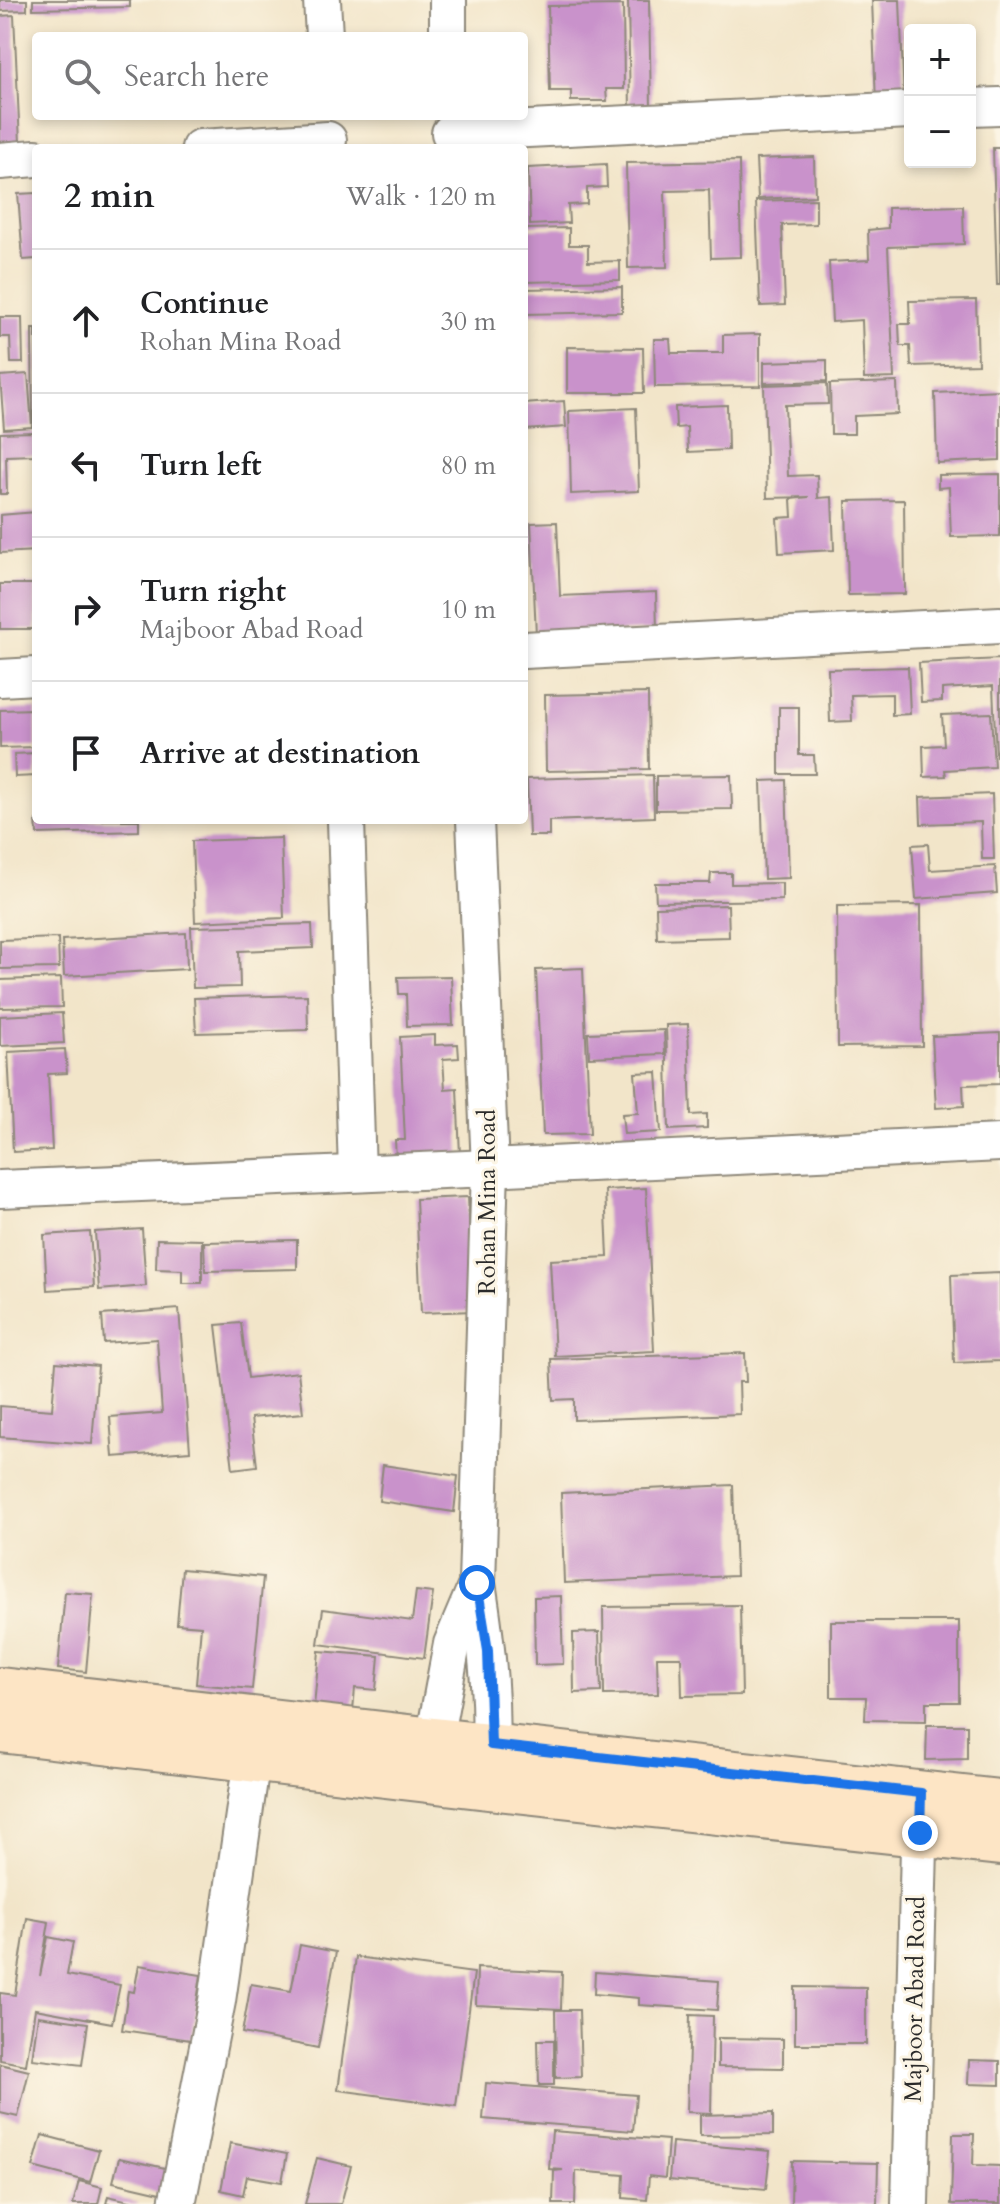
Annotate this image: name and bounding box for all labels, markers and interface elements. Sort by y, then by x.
map controls [904,24,976,168]
button: + [904,24,976,96]
search box [32,32,528,120]
icon: search [60,54,104,98]
text: Search here [124,56,269,97]
button: − [904,96,976,168]
text: 2 min [64,173,155,219]
text: Walk · 120 m [346,179,496,214]
text: Continue [140,283,269,324]
icon: ahead [64,299,108,343]
text: 30 m [440,304,496,339]
text: Rohan Mina Road [140,324,341,359]
icon: left [64,443,108,487]
text: Turn left [140,445,262,486]
text: 80 m [440,448,496,483]
text: Turn right [140,571,286,612]
icon: right [64,587,108,631]
text: 10 m [440,592,496,627]
text: Majboor Abad Road [140,612,363,647]
icon: arrive [64,731,108,775]
text: Arrive at destination [140,733,420,774]
street label: Rohan Mina Road [471,1109,504,1295]
route start [459,1565,495,1601]
route end [902,1815,938,1851]
street label: Majboor Abad Road [897,1895,933,2102]

